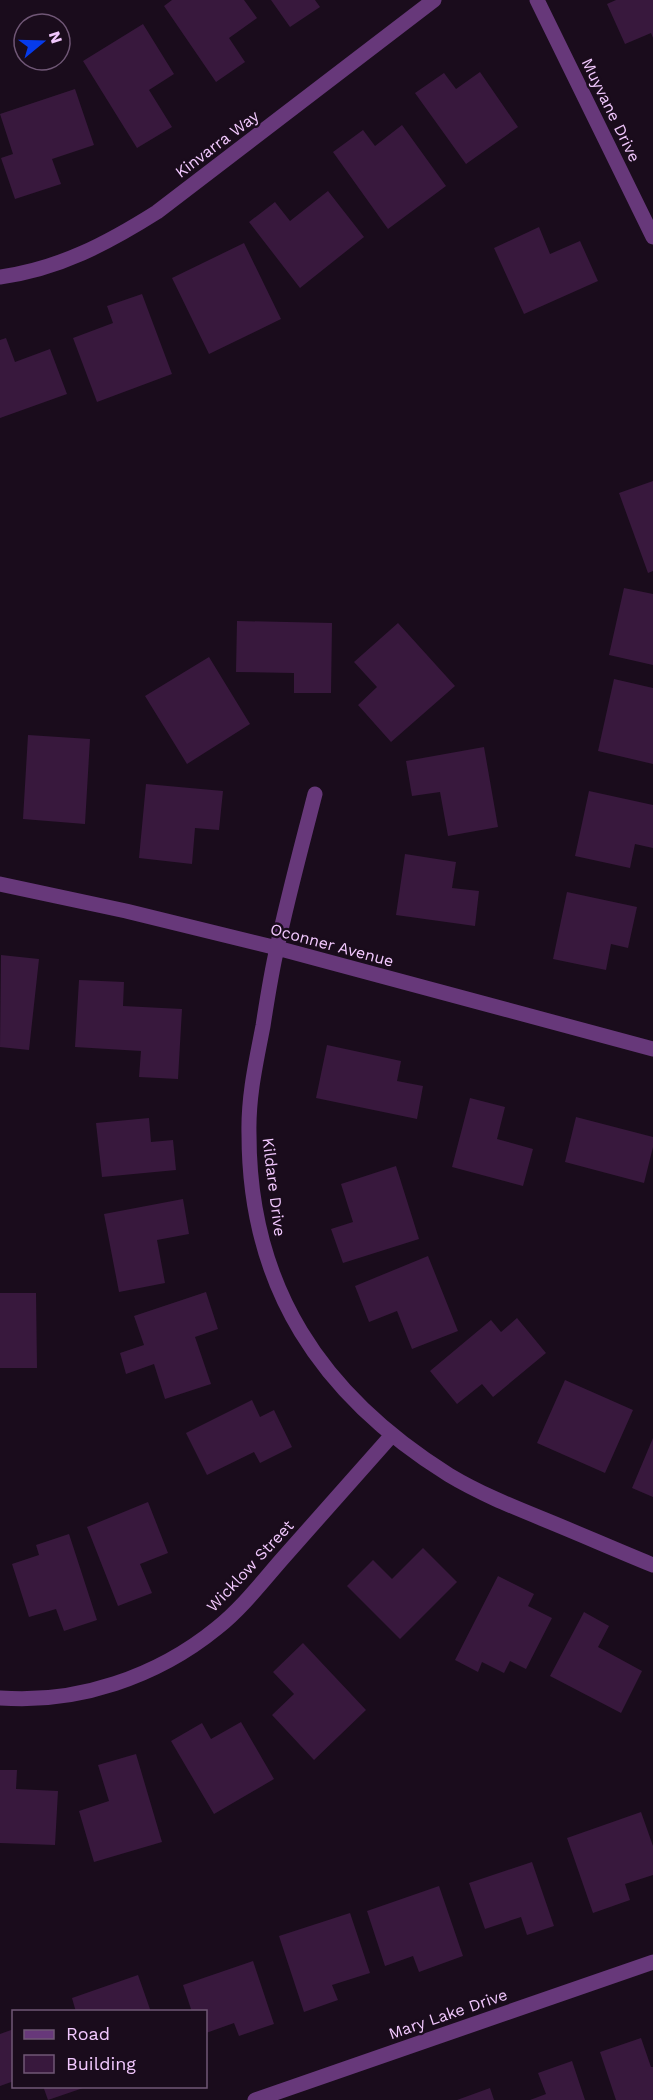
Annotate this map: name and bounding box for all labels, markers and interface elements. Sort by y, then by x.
north arrow [12,12,72,72]
text: N [45,29,67,46]
street label: Muyvane Drive [578,55,644,165]
street label: Kinvarra Way [171,106,263,182]
street label: Oconner Avenue [268,919,396,971]
street label: Kildare Drive [259,1136,289,1238]
street label: Wicklow Street [203,1516,298,1616]
street label: Mary Lake Drive [386,1985,510,2043]
legend [12,2010,207,2088]
text: Road [66,2023,110,2044]
text: Building [66,2053,136,2074]

